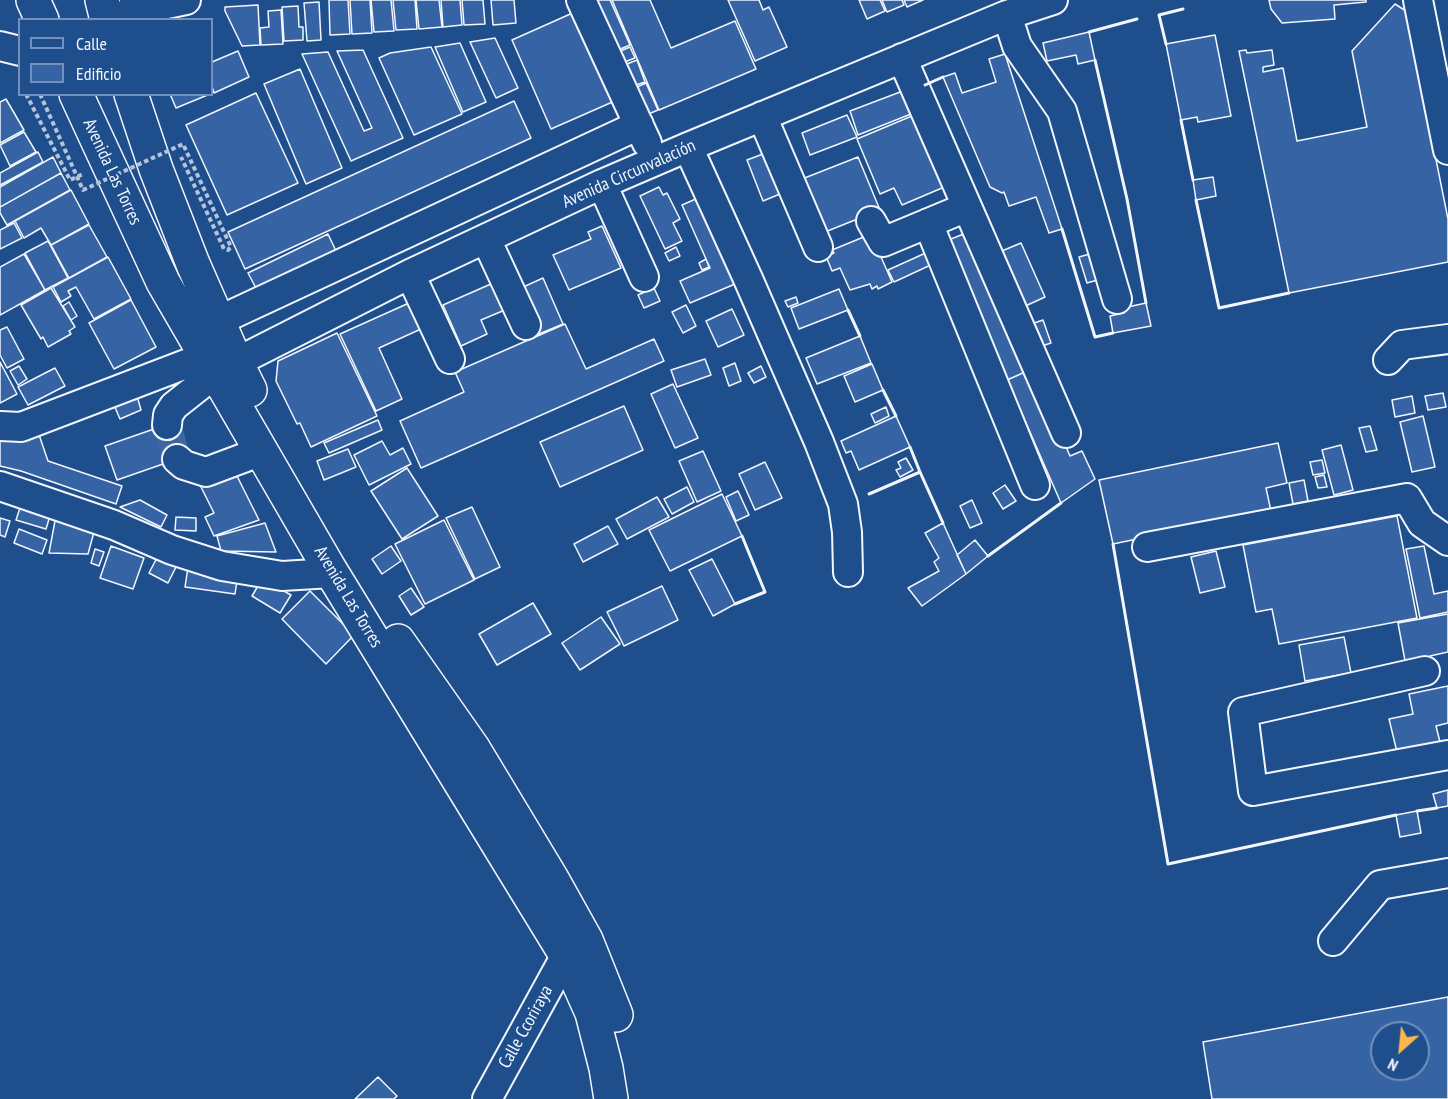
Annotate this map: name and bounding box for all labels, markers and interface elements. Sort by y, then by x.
legend [18,18,213,96]
text: Calle [76,32,107,55]
text: Edificio [76,62,121,85]
street label: Avenida Las Torres [78,115,146,229]
street label: Avenida Circunvalación [559,135,699,213]
street label: Avenida Las Torres [309,542,387,652]
street label: Calle Ccoriraya [494,982,558,1072]
north arrow [1370,1021,1430,1081]
text: N [1384,1054,1401,1076]

